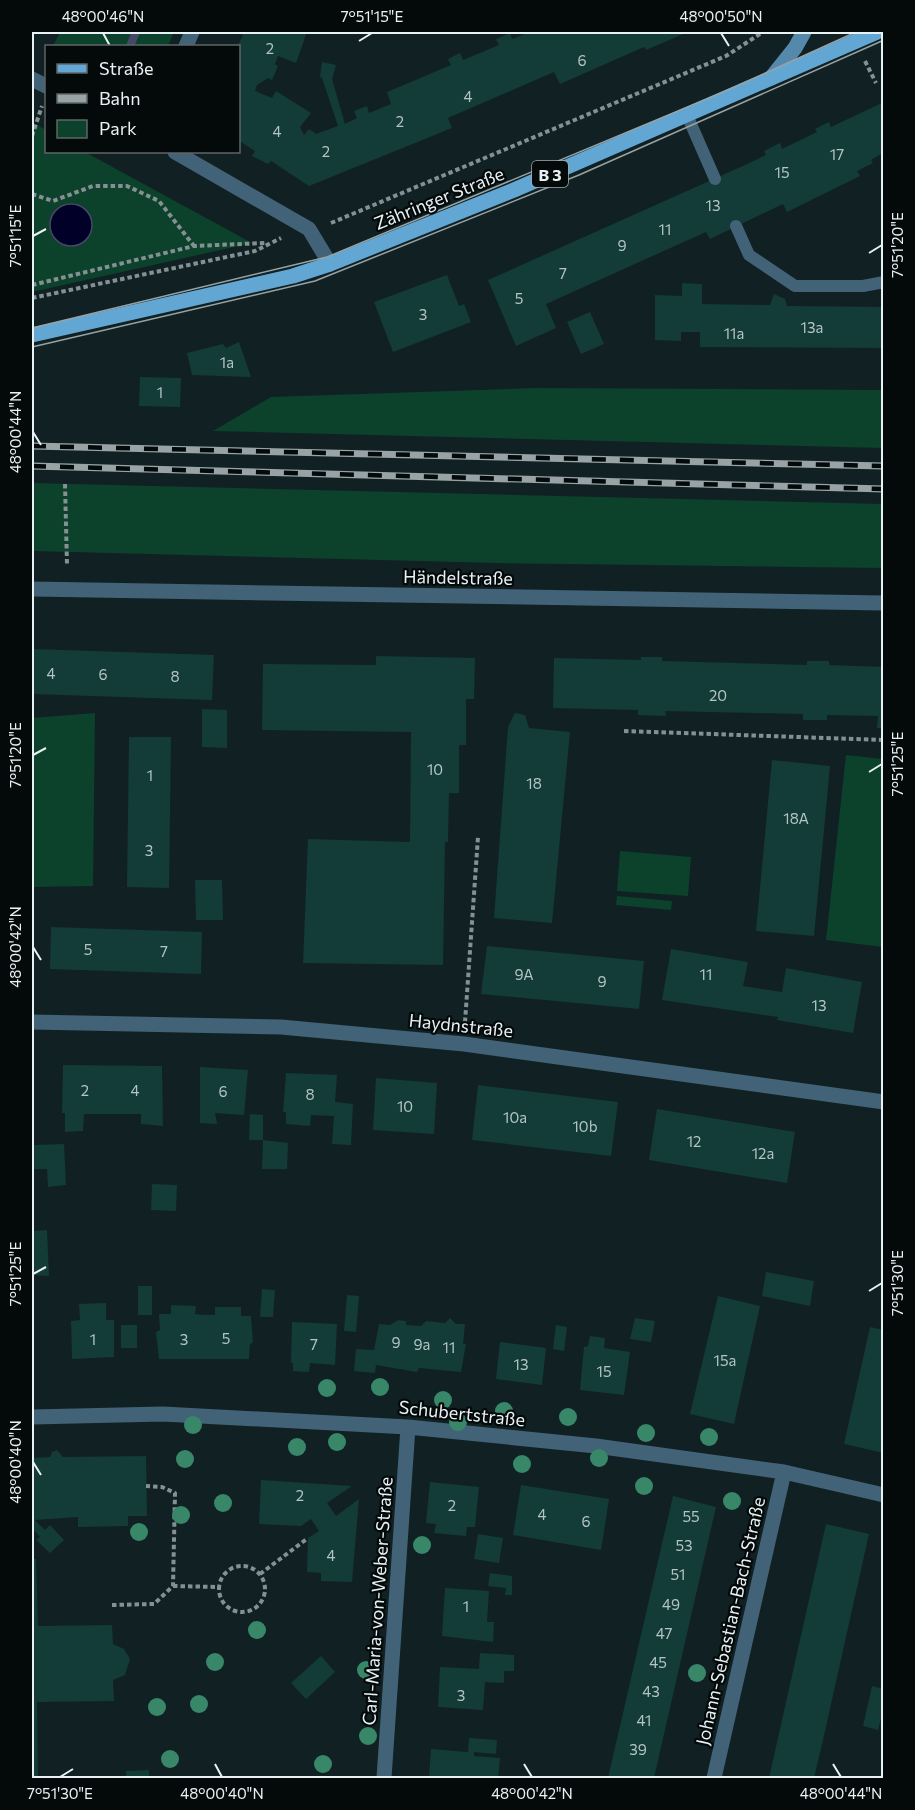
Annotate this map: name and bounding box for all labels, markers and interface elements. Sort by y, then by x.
text: 48°00'46"N [62,7,144,25]
text: 7°51'15"E [341,7,403,25]
text: 48°00'50"N [679,7,763,25]
house number: 2 [266,39,274,57]
legend [45,45,240,153]
house number: 6 [577,51,587,69]
text: Straße [99,57,154,79]
text: Bahn [99,87,141,109]
house number: 4 [464,87,473,105]
house number: 2 [396,112,404,130]
text: Park [99,117,137,139]
house number: 4 [273,122,282,140]
house number: 2 [322,142,330,160]
house number: 17 [830,145,844,163]
road number: B 3 [532,161,568,187]
street label: Zähringer Straße [371,162,507,234]
house number: 15 [774,163,790,181]
house number: 13 [706,196,720,214]
text: 7°51'15"E [6,205,24,267]
text: 7°51'20"E [888,212,906,278]
house number: 11 [659,220,671,238]
house number: 9 [617,236,627,254]
house number: 7 [559,264,567,282]
house number: 5 [515,289,523,307]
house number: 3 [419,305,427,323]
house number: 13a [801,318,823,336]
house number: 11a [724,324,744,342]
house number: 1a [220,353,234,371]
house number: 1 [157,383,163,401]
text: 48°00'44"N [6,391,24,473]
street label: Händelstraße [403,565,513,589]
house number: 4 [47,664,56,682]
house number: 6 [98,665,108,683]
house number: 8 [170,667,180,685]
house number: 20 [709,686,727,704]
text: 7°51'20"E [6,722,24,788]
text: 7°51'25"E [888,732,906,796]
house number: 10 [427,760,443,778]
house number: 1 [147,766,153,784]
house number: 18 [526,774,542,792]
house number: 18A [783,809,809,827]
house number: 3 [145,841,153,859]
text: 48°00'42"N [6,906,24,988]
house number: 5 [84,940,92,958]
house number: 7 [160,942,168,960]
house number: 9A [514,965,534,983]
house number: 11 [700,965,712,983]
house number: 9 [597,972,607,990]
house number: 13 [812,996,826,1014]
street label: Haydnstraße [408,1009,514,1041]
house number: 2 [81,1081,89,1099]
house number: 4 [131,1081,140,1099]
house number: 6 [218,1082,228,1100]
house number: 8 [305,1085,315,1103]
house number: 10 [397,1097,413,1115]
house number: 10a [503,1108,527,1126]
house number: 10b [572,1117,598,1135]
house number: 12 [687,1132,701,1150]
house number: 12a [752,1144,774,1162]
text: 7°51'25"E [6,1242,24,1306]
text: 7°51'30"E [888,1250,906,1316]
house number: 5 [222,1329,230,1347]
house number: 1 [90,1330,96,1348]
house number: 3 [180,1330,188,1348]
house number: 9 [391,1333,401,1351]
house number: 7 [310,1335,318,1353]
house number: 9a [414,1335,430,1353]
house number: 11 [443,1338,455,1356]
house number: 15a [714,1351,736,1369]
house number: 13 [514,1355,528,1373]
house number: 15 [596,1362,612,1380]
street label: Schubertstraße [398,1395,526,1431]
text: 48°00'40"N [6,1420,24,1504]
street label: Carl-Maria-von-Weber-Straße [357,1476,397,1726]
house number: 2 [296,1486,304,1504]
street label: Johann-Sebastian-Bach-Straße [691,1495,769,1747]
house number: 2 [448,1496,456,1514]
house number: 4 [538,1505,547,1523]
house number: 55 [682,1507,700,1525]
house number: 6 [581,1512,591,1530]
house number: 53 [675,1536,693,1554]
house number: 4 [327,1546,336,1564]
house number: 51 [670,1565,686,1583]
house number: 49 [662,1595,680,1613]
house number: 1 [463,1597,469,1615]
house number: 47 [656,1624,672,1642]
house number: 45 [649,1653,667,1671]
house number: 43 [642,1682,660,1700]
house number: 3 [457,1686,465,1704]
house number: 41 [637,1711,651,1729]
house number: 39 [629,1740,647,1758]
text: 7°51'30"E [27,1784,93,1802]
text: 48°00'40"N [180,1784,264,1802]
text: 48°00'42"N [491,1784,573,1802]
text: 48°00'44"N [800,1784,882,1802]

